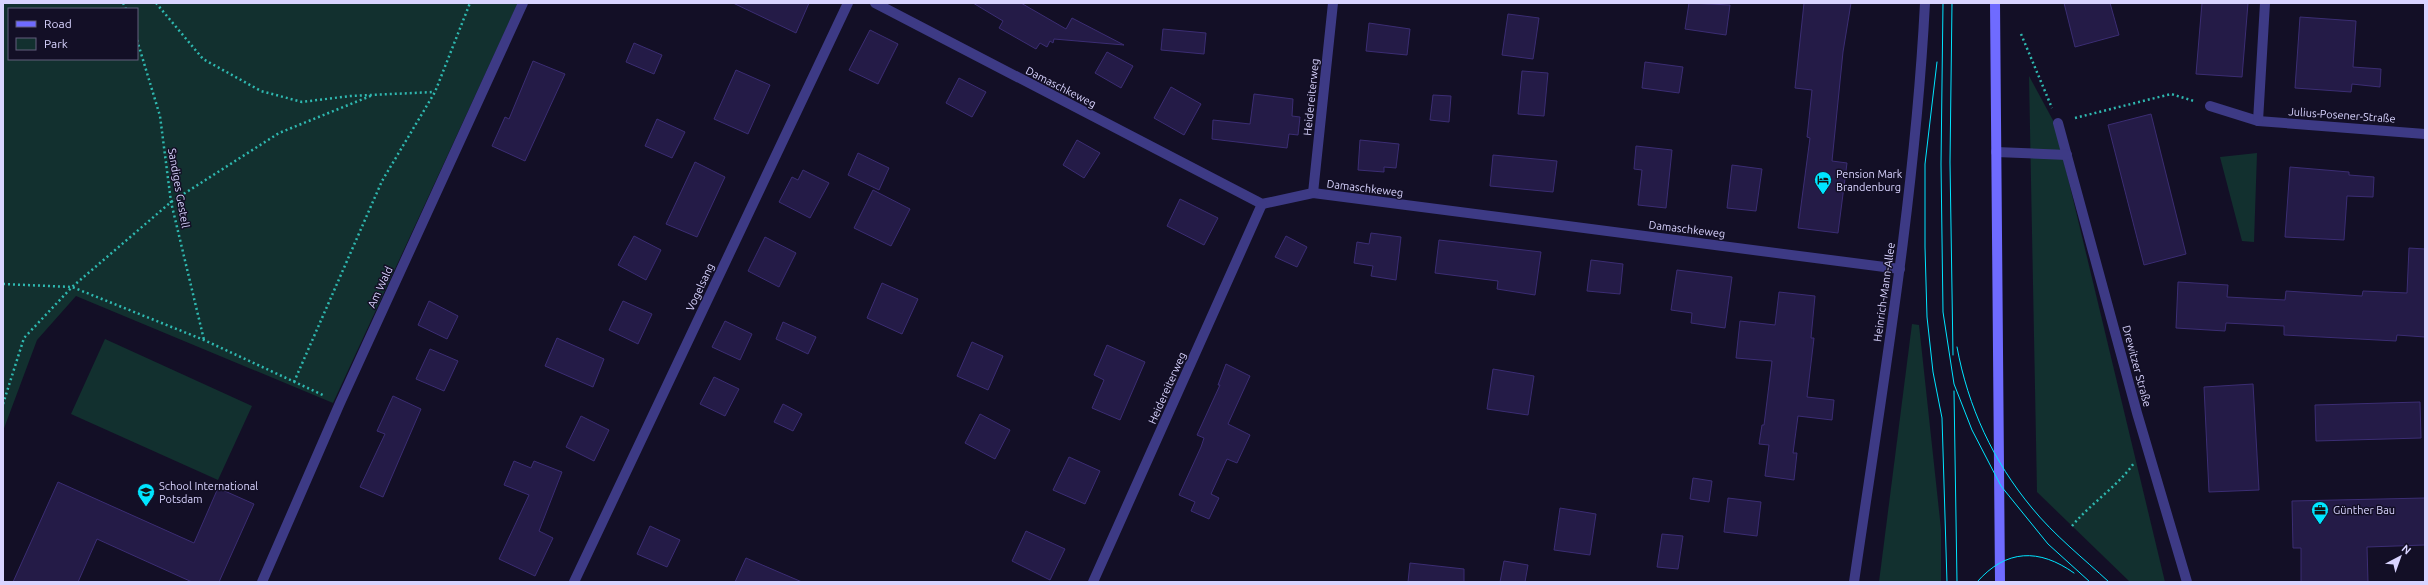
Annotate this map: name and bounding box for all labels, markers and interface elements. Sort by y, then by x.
legend [8,8,138,60]
text: Road [44,17,72,30]
text: Park [44,37,68,50]
street label: Heidereiterweg [1301,58,1321,136]
street label: Damaschkeweg [1024,64,1098,110]
street label: Julius-Posener-Straße [2288,105,2396,125]
street label: Sandiges Gestell [166,147,192,229]
place label: Pension Mark Brandenburg [1836,168,1903,193]
hotel icon: Pension Mark Brandenburg [1813,170,1833,195]
street label: Damaschkeweg [1326,177,1404,199]
street label: Damaschkeweg [1648,218,1726,240]
street label: Heinrich-Mann-Allee [1871,242,1897,342]
street label: Vogelsang [684,261,716,313]
street label: Am Wald [365,264,395,310]
street label: Drewitzer Straße [2120,324,2154,408]
street label: Heidereiterweg [1146,350,1188,426]
place label: School International Potsdam [159,480,258,505]
school or university icon: School International Potsdam [136,482,156,507]
office icon: Günther Bau [2310,500,2330,525]
place label: Günther Bau [2333,504,2395,516]
north arrow [2380,537,2420,577]
text: N [2400,542,2414,557]

